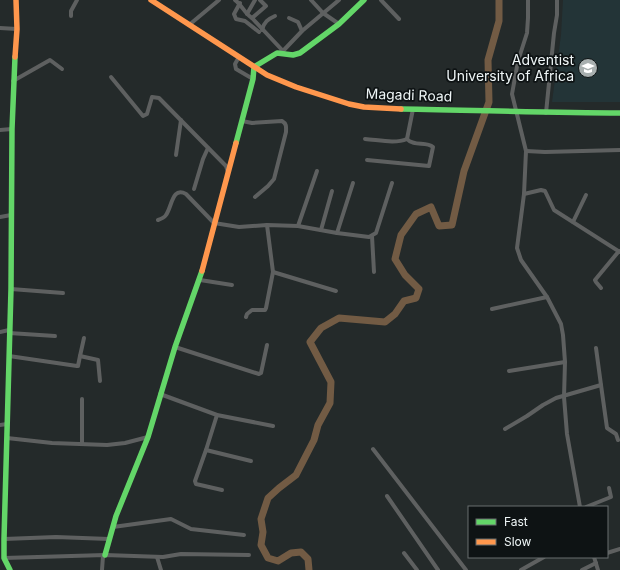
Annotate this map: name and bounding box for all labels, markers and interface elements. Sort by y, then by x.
place label: Adventist University of Africa [446,51,574,84]
school or university icon: Adventist University of Africa [577,57,599,79]
street label: Magadi Road [365,84,453,105]
legend [468,506,608,558]
text: Fast [504,514,528,529]
text: Slow [504,534,532,549]

